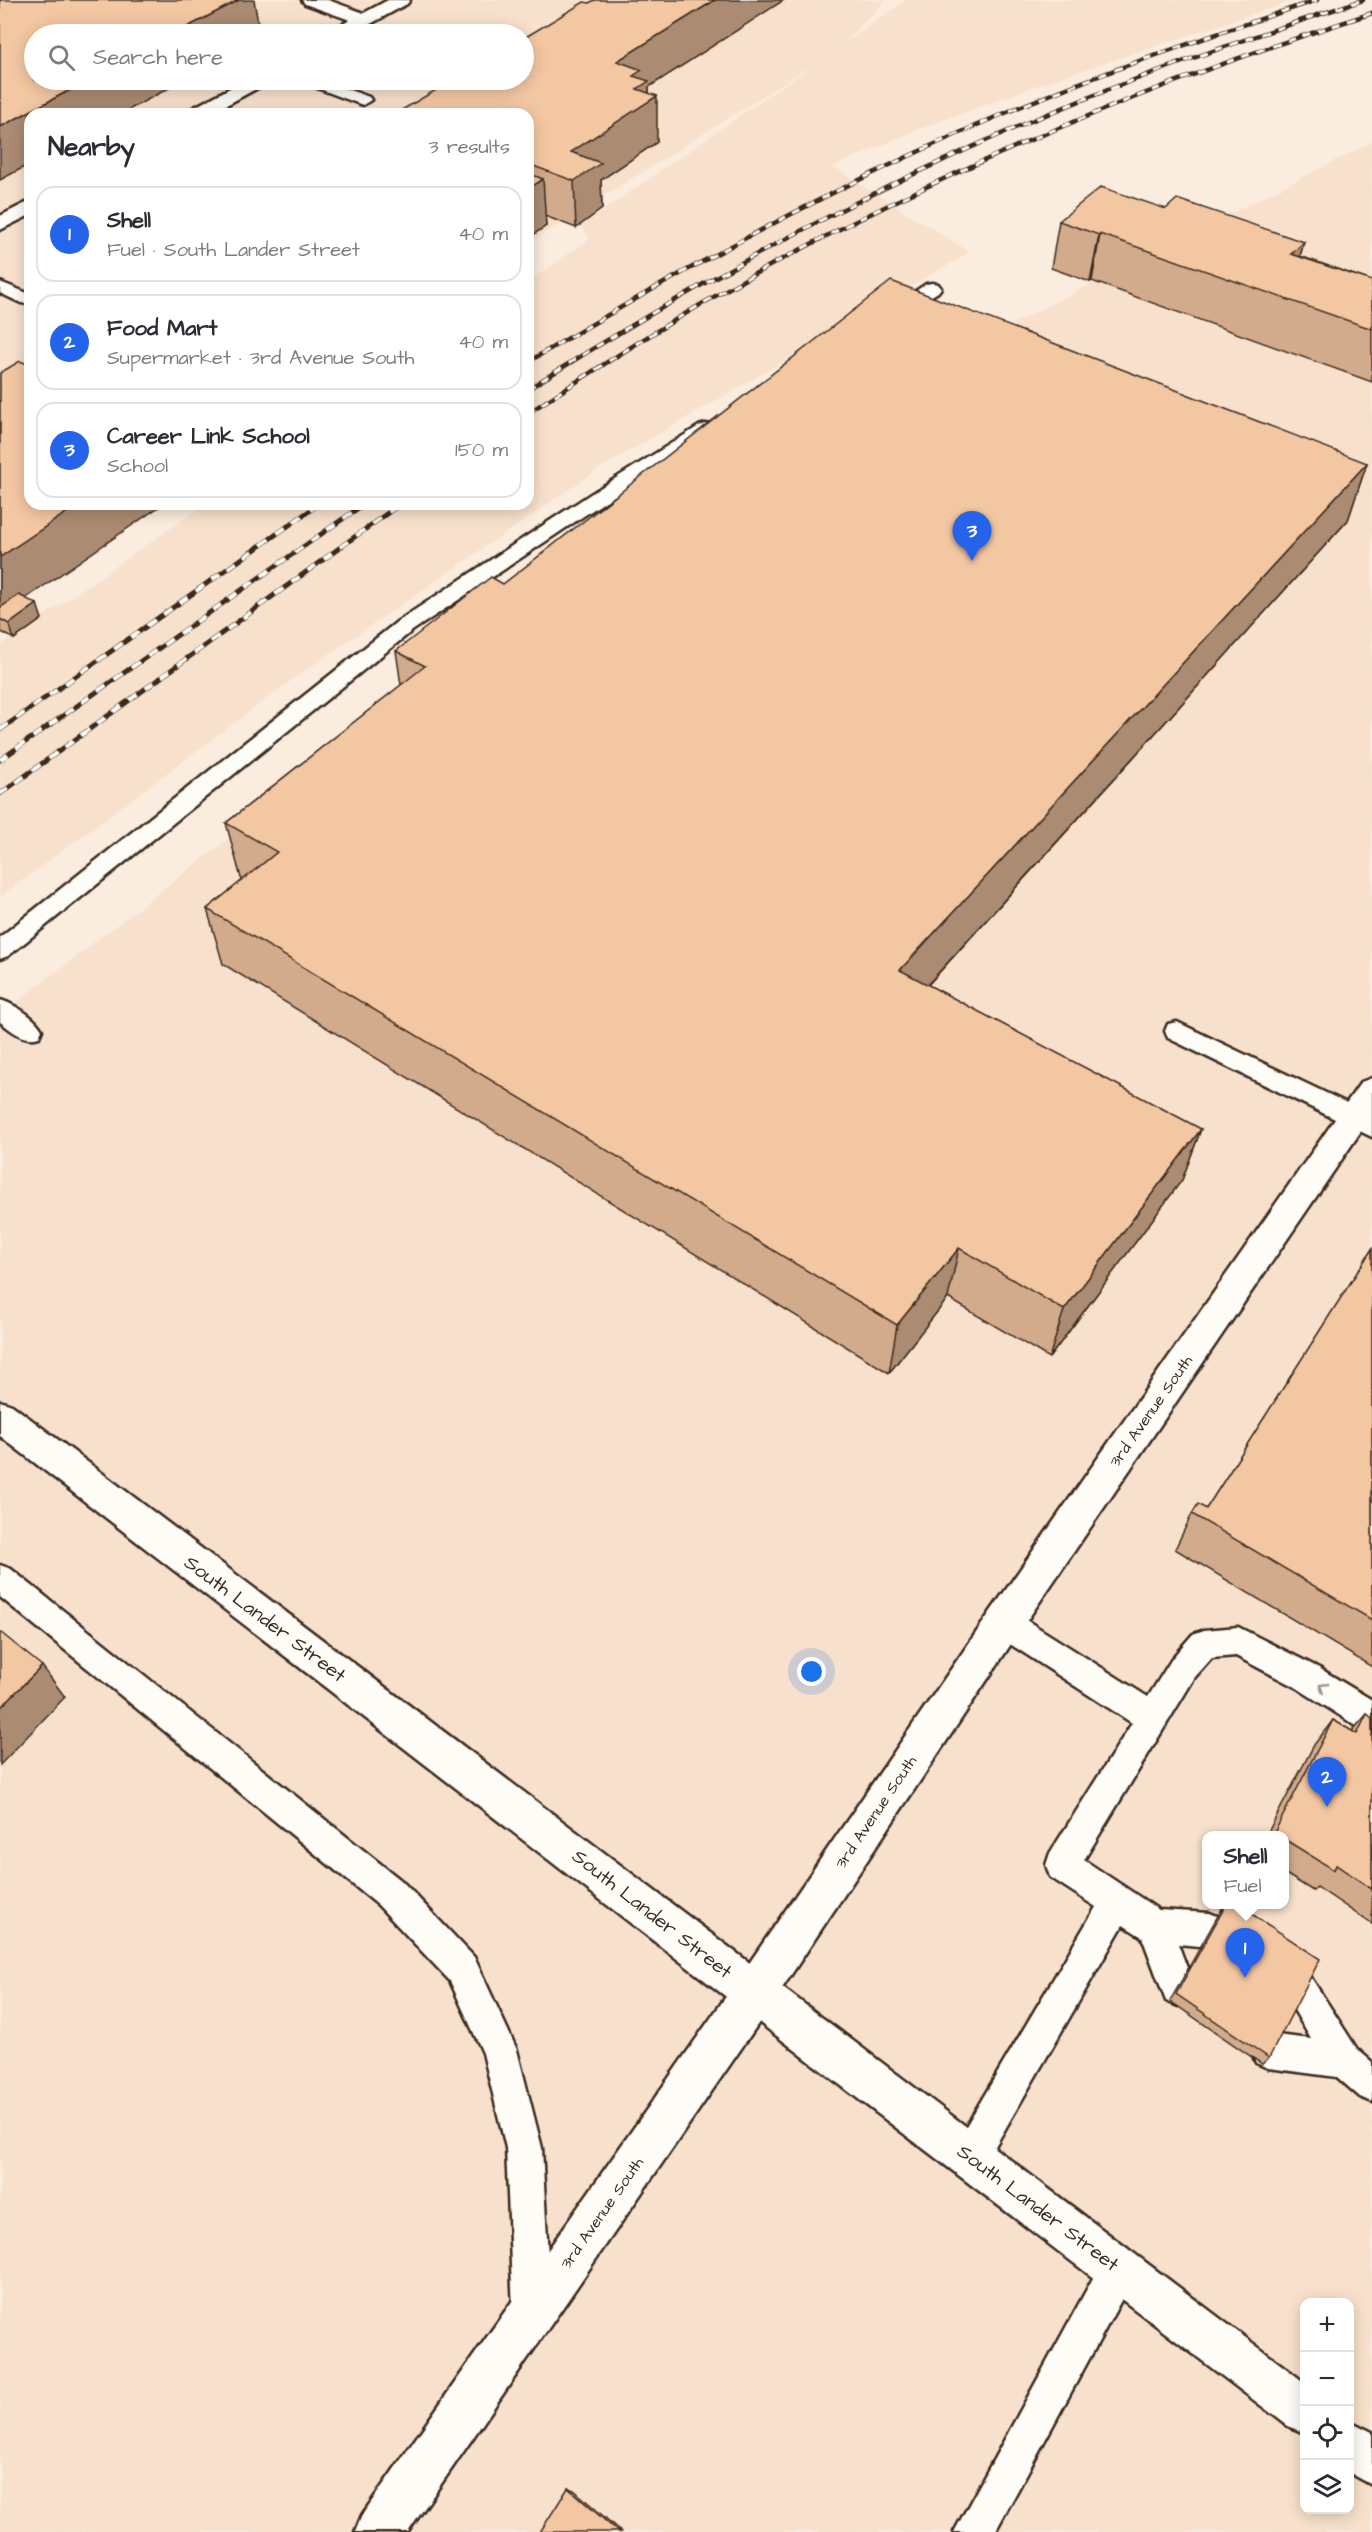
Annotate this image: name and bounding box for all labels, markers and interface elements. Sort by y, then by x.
search box [24,24,534,90]
icon: search [45,41,78,74]
text: Search here [93,42,223,73]
text: Nearby [48,129,135,165]
text: 3 results [428,133,510,161]
text: Shell [107,205,151,236]
text: 1 [68,220,71,248]
text: 40 m [458,220,508,248]
text: Fuel · South Lander Street [107,236,360,264]
text: Food Mart [107,313,218,344]
text: 2 [64,328,75,356]
text: 40 m [458,328,508,356]
text: Supermarket · 3rd Avenue South [107,344,415,372]
text: Career Link School [107,421,310,452]
text: 3 [64,436,75,464]
text: 150 m [455,436,508,464]
text: School [107,452,168,480]
pin: 3 [952,512,992,561]
street label: 3rd Avenue South [1104,1351,1198,1471]
street label: South Lander Street [178,1549,352,1689]
your location [797,1657,826,1686]
one-way arrow [1318,1683,1329,1694]
street label: 3rd Avenue South [830,1751,922,1873]
pin: 2 [1308,1758,1346,1807]
popup [1202,1831,1289,1909]
text: Shell [1224,1841,1267,1872]
street label: South Lander Street [566,1843,738,1985]
text: Fuel [1224,1872,1262,1900]
pin: 1 [1226,1928,1264,1978]
street label: South Lander Street [951,2138,1125,2278]
street label: 3rd Avenue South [555,2153,649,2273]
map controls [1300,2298,1354,2514]
button: + [1300,2298,1354,2352]
button: − [1300,2352,1354,2406]
button: locate [1300,2406,1354,2460]
button: layers [1300,2460,1354,2514]

